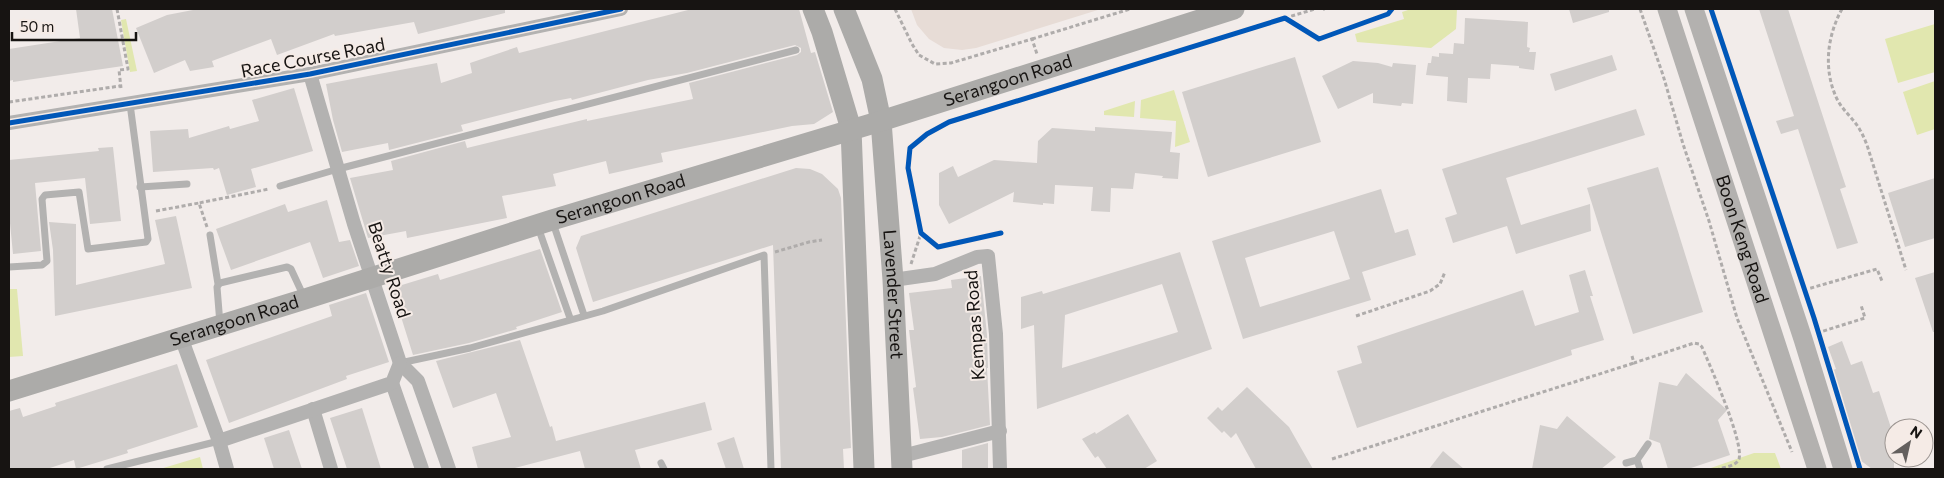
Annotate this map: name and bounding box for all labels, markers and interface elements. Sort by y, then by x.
scale bar [12,10,136,42]
text: 50 m [20,17,54,35]
street label: Race Course Road [239,32,387,82]
street label: Serangoon Road [941,49,1075,111]
street label: Serangoon Road [553,169,688,228]
street label: Boon Keng Road [1712,172,1774,306]
street label: Beatty Road [364,219,416,321]
street label: Lavender Street [879,229,909,359]
street label: Kempas Road [959,269,989,381]
street label: Serangoon Road [167,290,301,350]
north arrow [1884,418,1934,468]
text: N [1907,422,1926,442]

